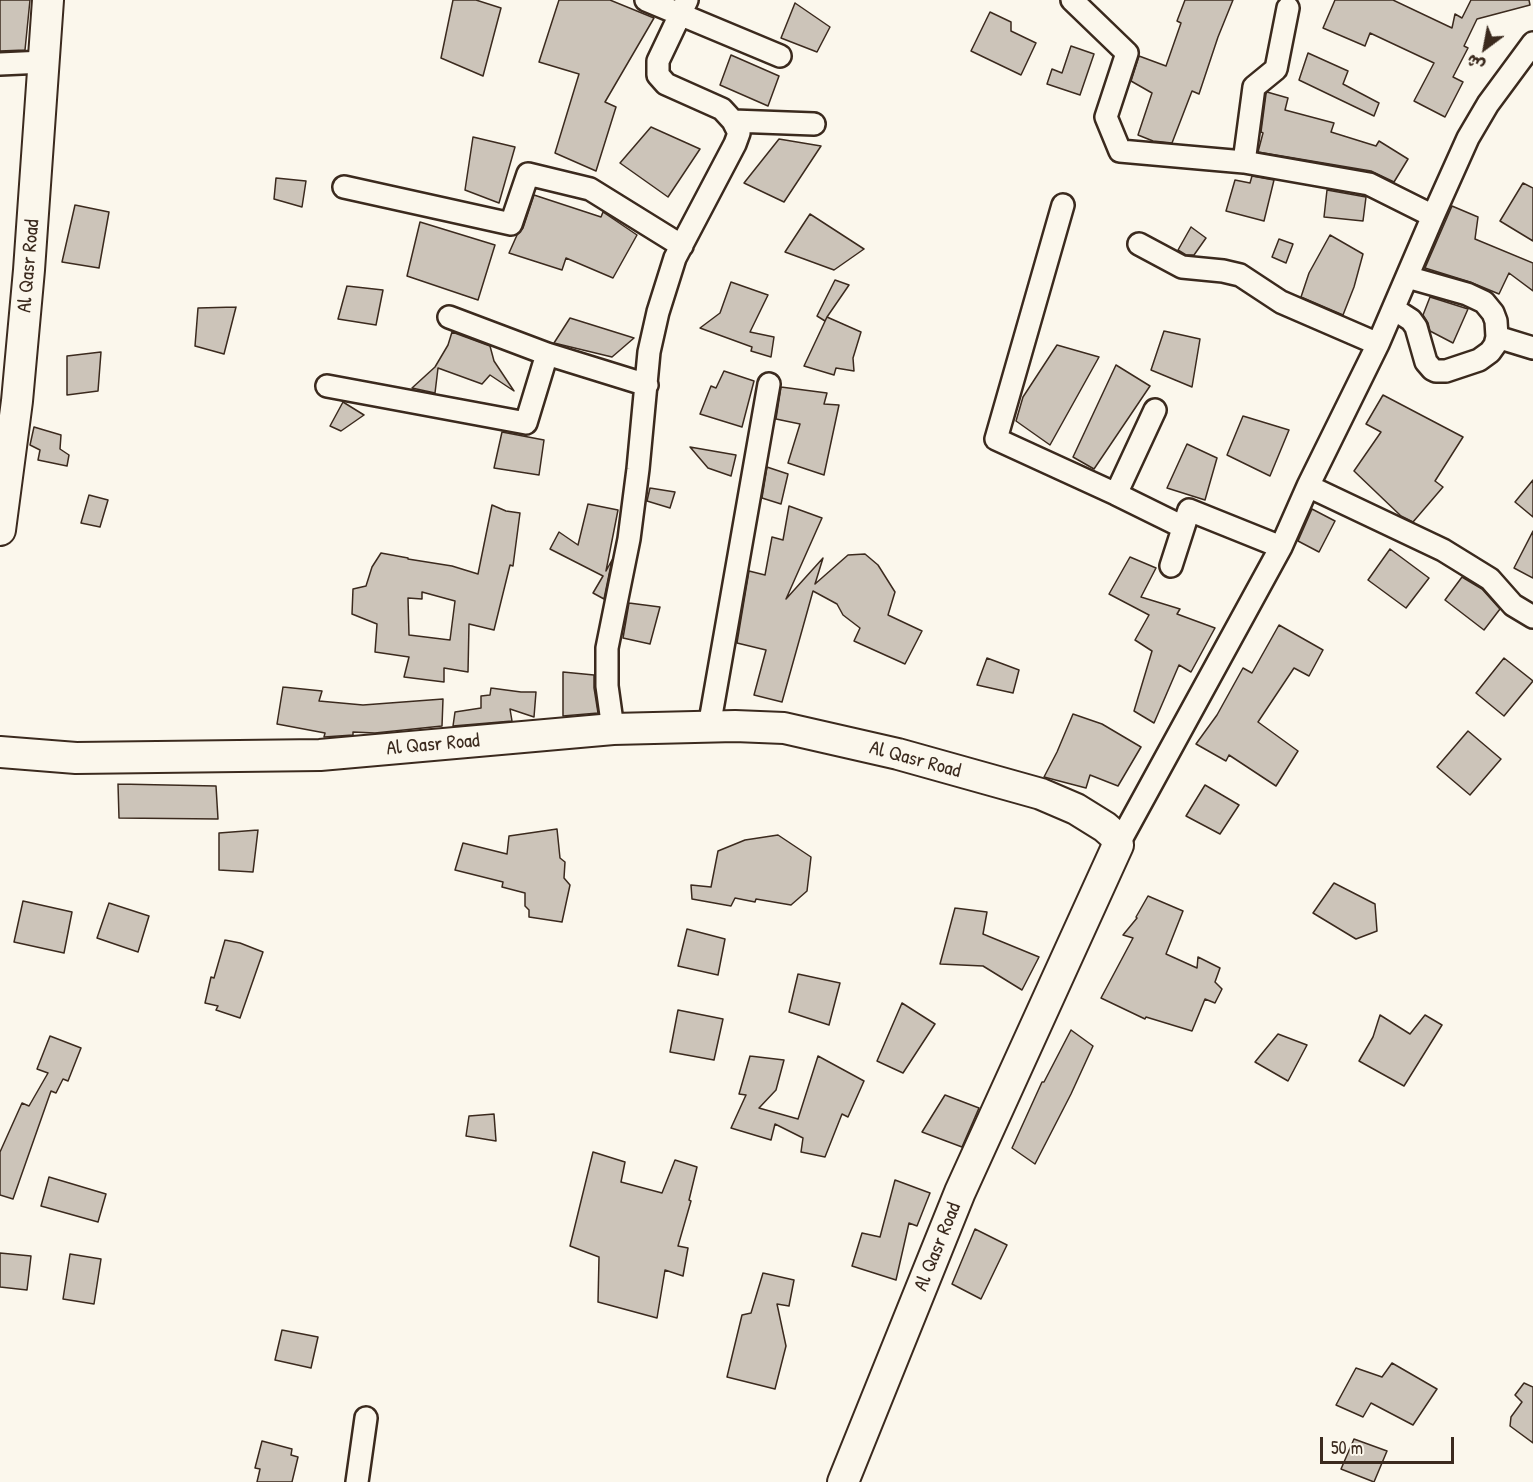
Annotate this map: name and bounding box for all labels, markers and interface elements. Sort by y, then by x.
north arrow [1455,18,1515,78]
text: ش [1462,49,1489,77]
street label: Al Qasr Road [13,218,45,314]
street label: Al Qasr Road [385,729,481,761]
street label: Al Qasr Road [867,736,963,784]
street label: Al Qasr Road [909,1199,967,1295]
scale bar [1323,1425,1456,1463]
text: 50 m [1331,1435,1363,1460]

